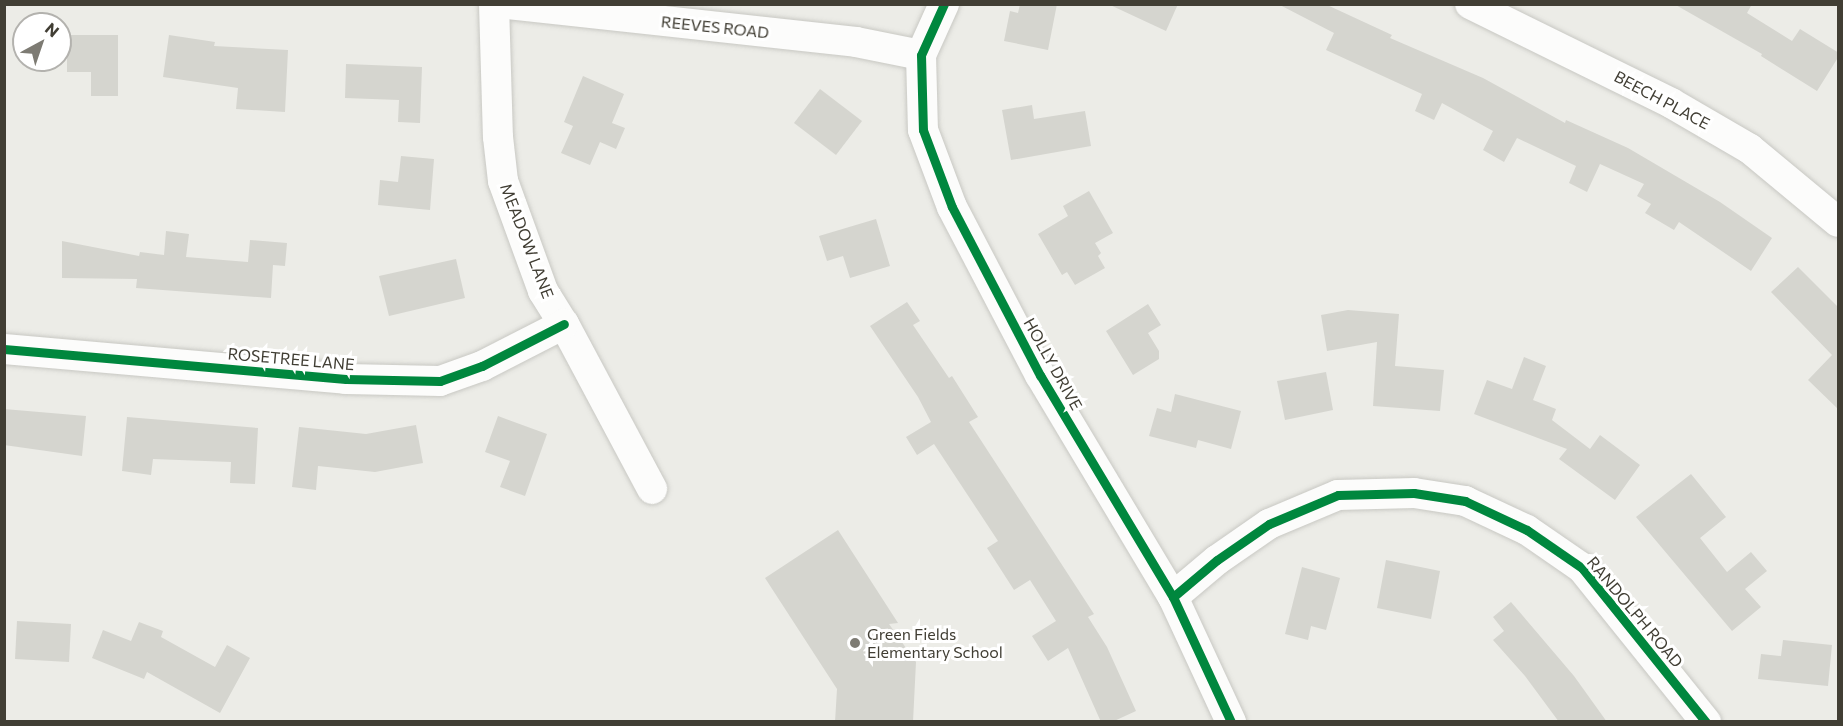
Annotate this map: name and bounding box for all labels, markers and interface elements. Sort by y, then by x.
north arrow [12,12,72,72]
street label: REEVES ROAD [660,12,770,42]
text: N [42,18,63,40]
street label: BEECH PLACE [1611,67,1713,133]
street label: MEADOW LANE [496,181,558,301]
street label: HOLLY DRIVE [1020,314,1086,414]
street label: ROSETREE LANE [227,344,355,374]
street label: RANDOLPH ROAD [1583,553,1687,671]
place label: Green Fields Elementary School [867,624,1003,662]
marker: Green Fields Elementary School [848,636,862,650]

